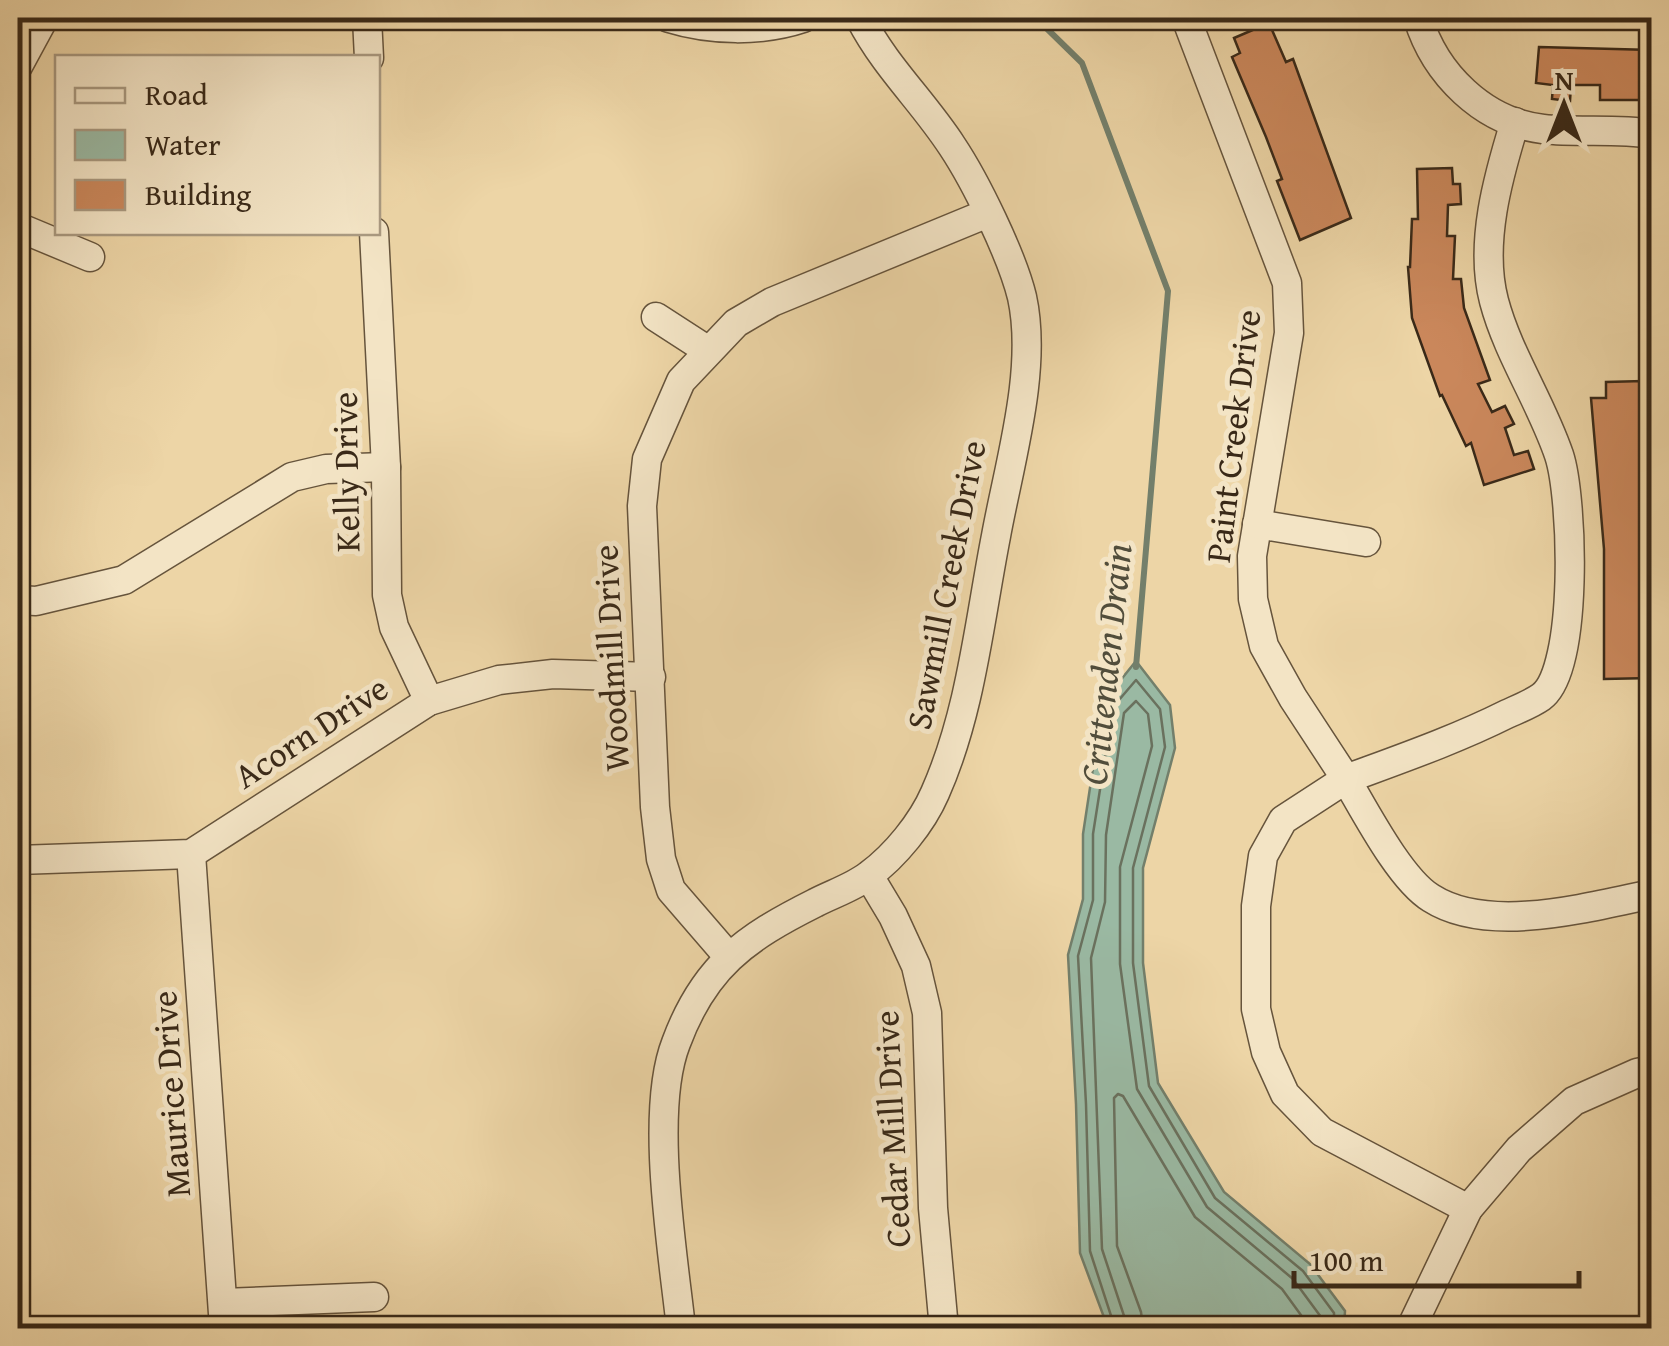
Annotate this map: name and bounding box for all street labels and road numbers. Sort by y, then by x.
street label: Paint Creek Drive [1192,306,1273,565]
street label: Kelly Drive [319,391,372,553]
street label: Sawmill Creek Drive [892,436,999,734]
street label: Woodmill Drive [579,543,642,773]
street label: Acorn Drive [223,663,398,801]
street label: Maurice Drive [138,989,203,1199]
street label: Cedar Mill Drive [860,1009,923,1249]

